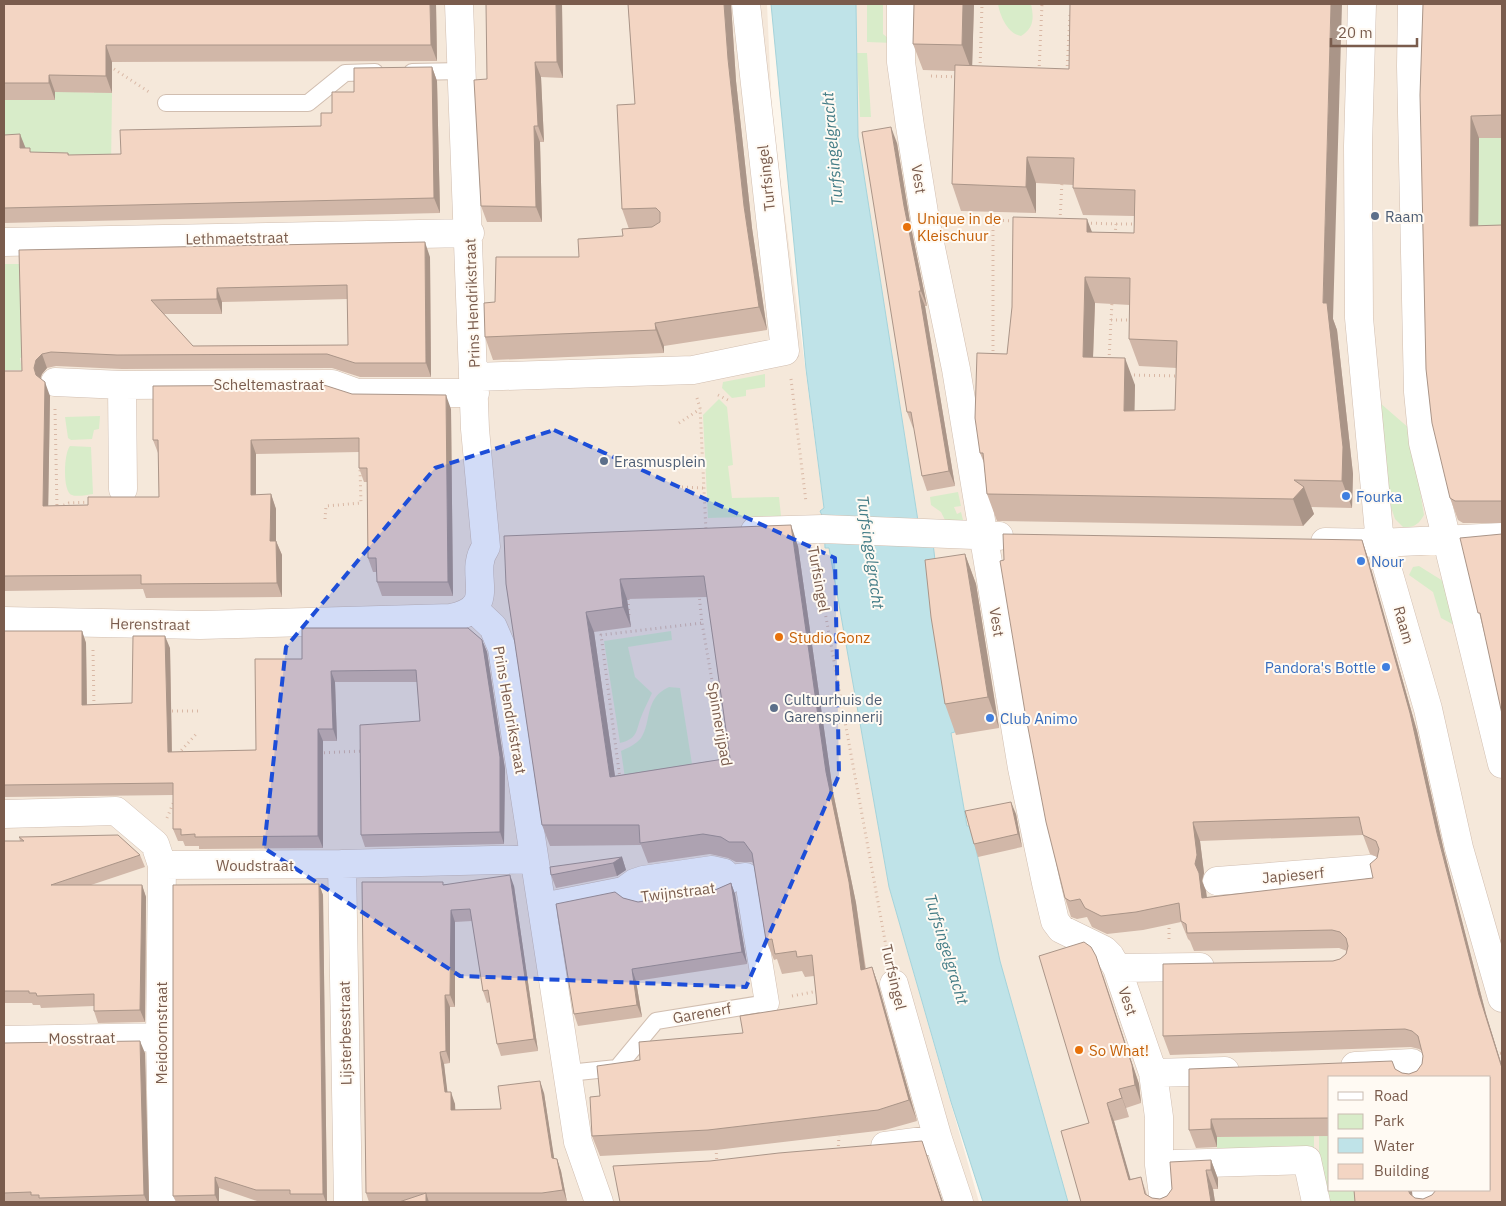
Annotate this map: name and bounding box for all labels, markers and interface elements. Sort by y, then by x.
scale bar [1331,15,1417,47]
text: 20 m [1338,23,1373,42]
water label: Turfsingelgracht [817,90,847,207]
street label: Turfsingel [753,144,779,212]
street label: Vest [907,163,931,195]
place label: Raam [1385,207,1424,226]
place label: Unique in de Kleischuur [917,209,1001,245]
marker: Raam [1369,210,1381,222]
marker: Unique in de Kleischuur [901,221,913,233]
street label: Lethmaetstraat [185,228,289,248]
street label: Prins Hendrikstraat [460,238,484,368]
street label: Scheltemastraat [214,375,324,394]
place label: Erasmusplein [614,452,706,471]
marker: Erasmusplein [598,455,610,467]
place label: Fourka [1356,487,1402,506]
marker: Fourka [1340,490,1352,502]
water label: Turfsingelgracht [853,494,889,611]
street label: Turfsingel [804,545,834,613]
place label: Nour [1371,552,1405,571]
marker: Nour [1355,555,1367,567]
street label: Raam [1390,604,1418,646]
street label: Vest [985,606,1009,638]
street label: Herenstraat [110,614,190,634]
place label: Studio Gonz [789,628,870,647]
marker: Studio Gonz [773,631,785,643]
street label: Prins Hendrikstraat [489,644,531,776]
place label: Pandora's Bottle [1265,658,1376,677]
marker: Pandora's Bottle [1380,661,1392,673]
street label: Spinnerijpad [703,681,737,767]
place label: Cultuurhuis de Garenspinnerij [784,690,883,726]
marker: Cultuurhuis de Garenspinnerij [768,702,780,714]
place label: Club Animo [1000,709,1078,728]
marker: Club Animo [984,712,996,724]
street label: Woudstraat [216,856,294,875]
street label: Japieserf [1261,863,1325,887]
street label: Twijnstraat [640,878,716,906]
water label: Turfsingelgracht [921,891,974,1007]
street label: Turfsingel [877,942,911,1012]
street label: Lijsterbesstraat [335,981,355,1085]
street label: Meidoornstraat [152,982,171,1084]
street label: Vest [1114,984,1142,1018]
street label: Garenerf [671,998,733,1028]
street label: Mosstraat [48,1028,116,1048]
place label: So What! [1089,1041,1149,1060]
marker: So What! [1073,1044,1085,1056]
legend [1328,1076,1491,1191]
text: Road [1374,1086,1409,1105]
text: Park [1374,1111,1404,1130]
text: Water [1374,1136,1415,1155]
text: Building [1374,1161,1429,1180]

